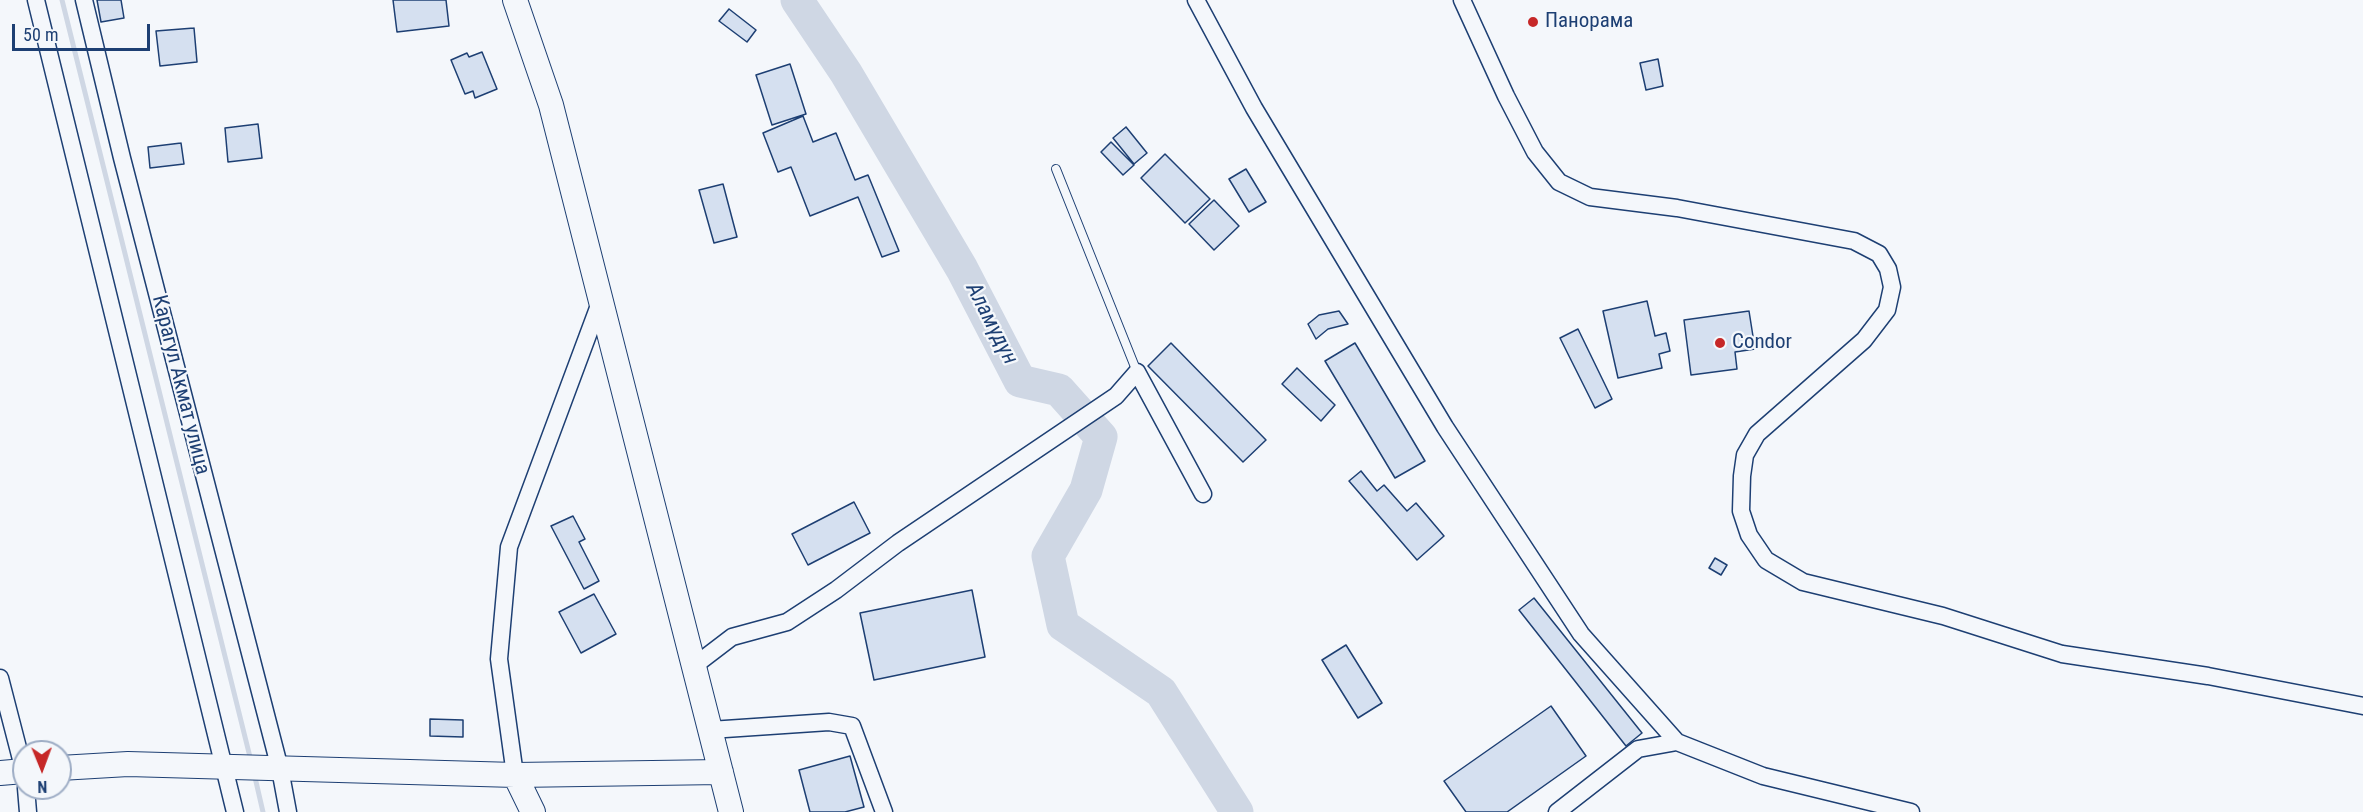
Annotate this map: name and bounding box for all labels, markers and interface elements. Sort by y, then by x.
place label: Панорама [1545,9,1633,35]
scale bar [15,12,153,50]
marker: Панорама [1526,15,1540,29]
text: 50 m [23,24,58,45]
water label: Аламүдүн [959,279,1023,369]
street label: Карагул Акмат улица [146,293,214,477]
place label: Condor [1732,330,1792,356]
marker: Condor [1713,336,1727,350]
north arrow [12,740,72,800]
text: N [37,777,47,796]

